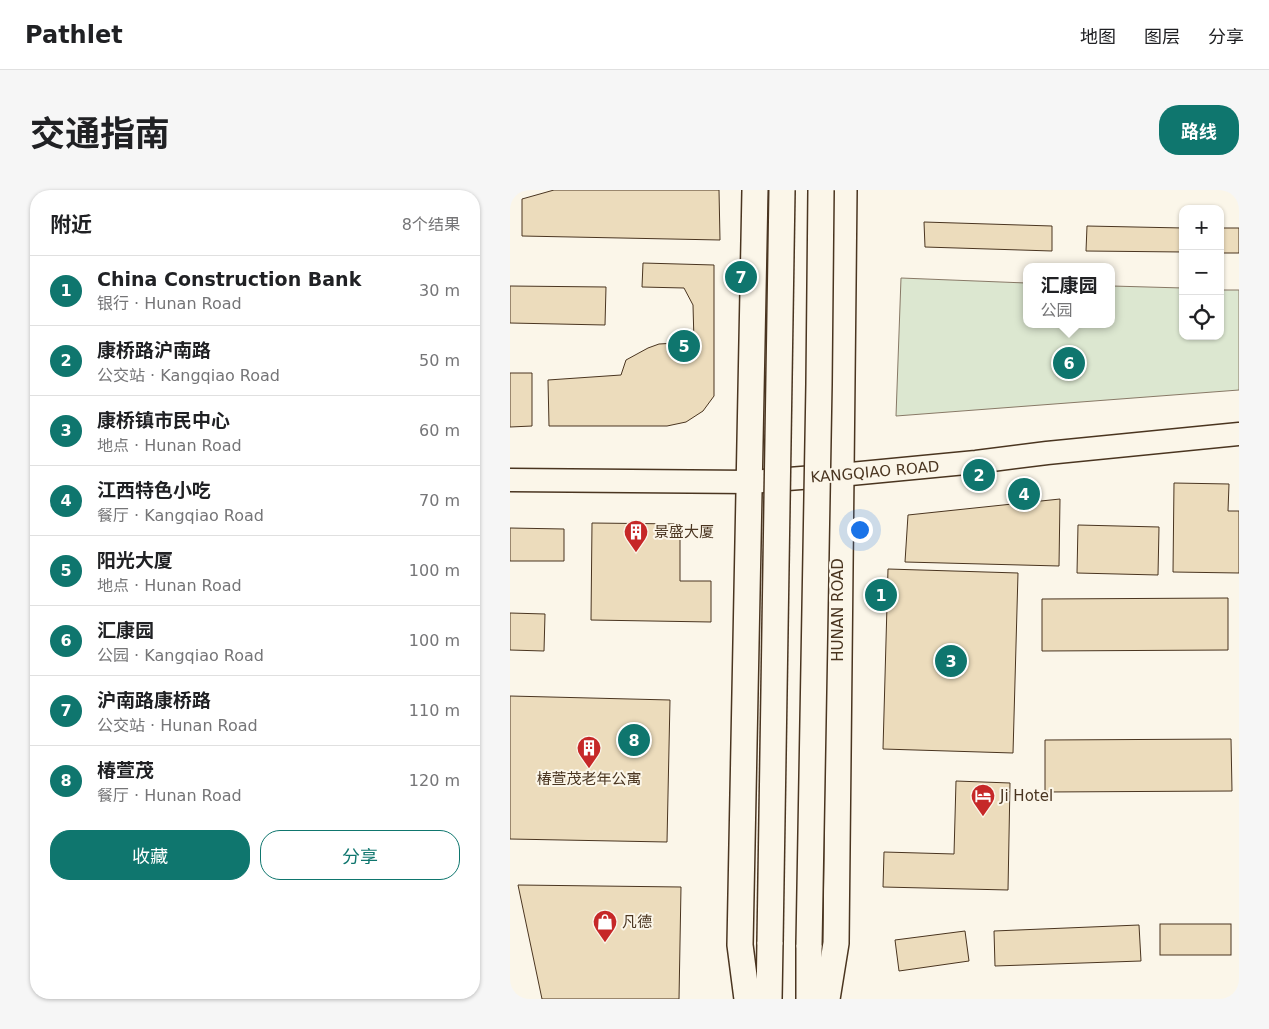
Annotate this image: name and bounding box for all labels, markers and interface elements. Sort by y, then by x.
text: Pathlet [25,21,123,49]
text: 地图 [1080,26,1116,47]
text: 图层 [1144,26,1180,47]
text: 分享 [1208,26,1244,47]
button: 路线 [1159,105,1239,155]
text: 交通指南 [30,114,170,154]
map controls [1179,205,1224,340]
button: + [1179,205,1224,250]
text: 附近 [50,213,92,237]
text: 8个结果 [402,215,460,234]
button: − [1179,250,1224,295]
pin: 7 [725,258,757,296]
popup [1023,263,1115,328]
text: China Construction Bank [97,268,361,290]
text: 汇康园 [1040,274,1098,296]
text: 1 [60,281,72,300]
text: 30 m [419,281,460,300]
text: 银行 · Hunan Road [97,294,242,313]
button: locate [1179,295,1224,340]
text: 公园 [1040,301,1073,320]
pin: 5 [668,327,700,365]
text: 康桥路沪南路 [97,339,211,361]
pin: 6 [1053,344,1085,382]
text: 2 [60,351,72,370]
text: 50 m [419,351,460,370]
text: 公交站 · Kangqiao Road [97,366,280,385]
text: 康桥镇市民中心 [97,409,230,431]
text: 3 [60,421,72,440]
text: 60 m [419,421,460,440]
text: 地点 · Hunan Road [97,436,242,455]
pin: 2 [963,456,995,494]
street label: KANGQIAO ROAD [810,457,940,487]
pin: 4 [1008,475,1040,513]
text: 江西特色小吃 [97,479,211,501]
text: 4 [60,491,72,510]
text: 70 m [419,491,460,510]
text: 餐厅 · Kangqiao Road [97,506,264,525]
your location [847,517,873,543]
building icon: 景盛大厦 [623,519,649,553]
place label: 景盛大厦 [654,523,714,541]
text: 阳光大厦 [97,549,173,571]
street label: HUNAN ROAD [829,558,847,662]
text: 5 [60,561,72,580]
text: 100 m [409,561,460,580]
text: 地点 · Hunan Road [97,576,242,595]
pin: 1 [865,576,897,614]
text: 汇康园 [97,619,154,641]
text: 6 [60,631,72,650]
text: 100 m [409,631,460,650]
pin: 3 [935,642,967,680]
text: 公园 · Kangqiao Road [97,646,264,665]
text: 沪南路康桥路 [97,689,211,711]
text: 7 [60,701,72,720]
text: 110 m [409,701,460,720]
text: 公交站 · Hunan Road [97,716,258,735]
pin: 8 [618,721,650,759]
building icon: 椿萱茂老年公寓 [576,735,602,769]
text: 椿萱茂 [97,759,154,781]
place label: 椿萱茂老年公寓 [536,770,642,788]
text: 8 [60,771,72,790]
text: 120 m [409,771,460,790]
hotel icon: Ji Hotel [970,783,996,817]
text: 餐厅 · Hunan Road [97,786,242,805]
place label: Ji Hotel [999,787,1053,805]
button: 收藏 [50,830,250,880]
button: 分享 [260,830,460,880]
shop icon: 凡德 [592,909,618,943]
place label: 凡德 [622,913,652,931]

